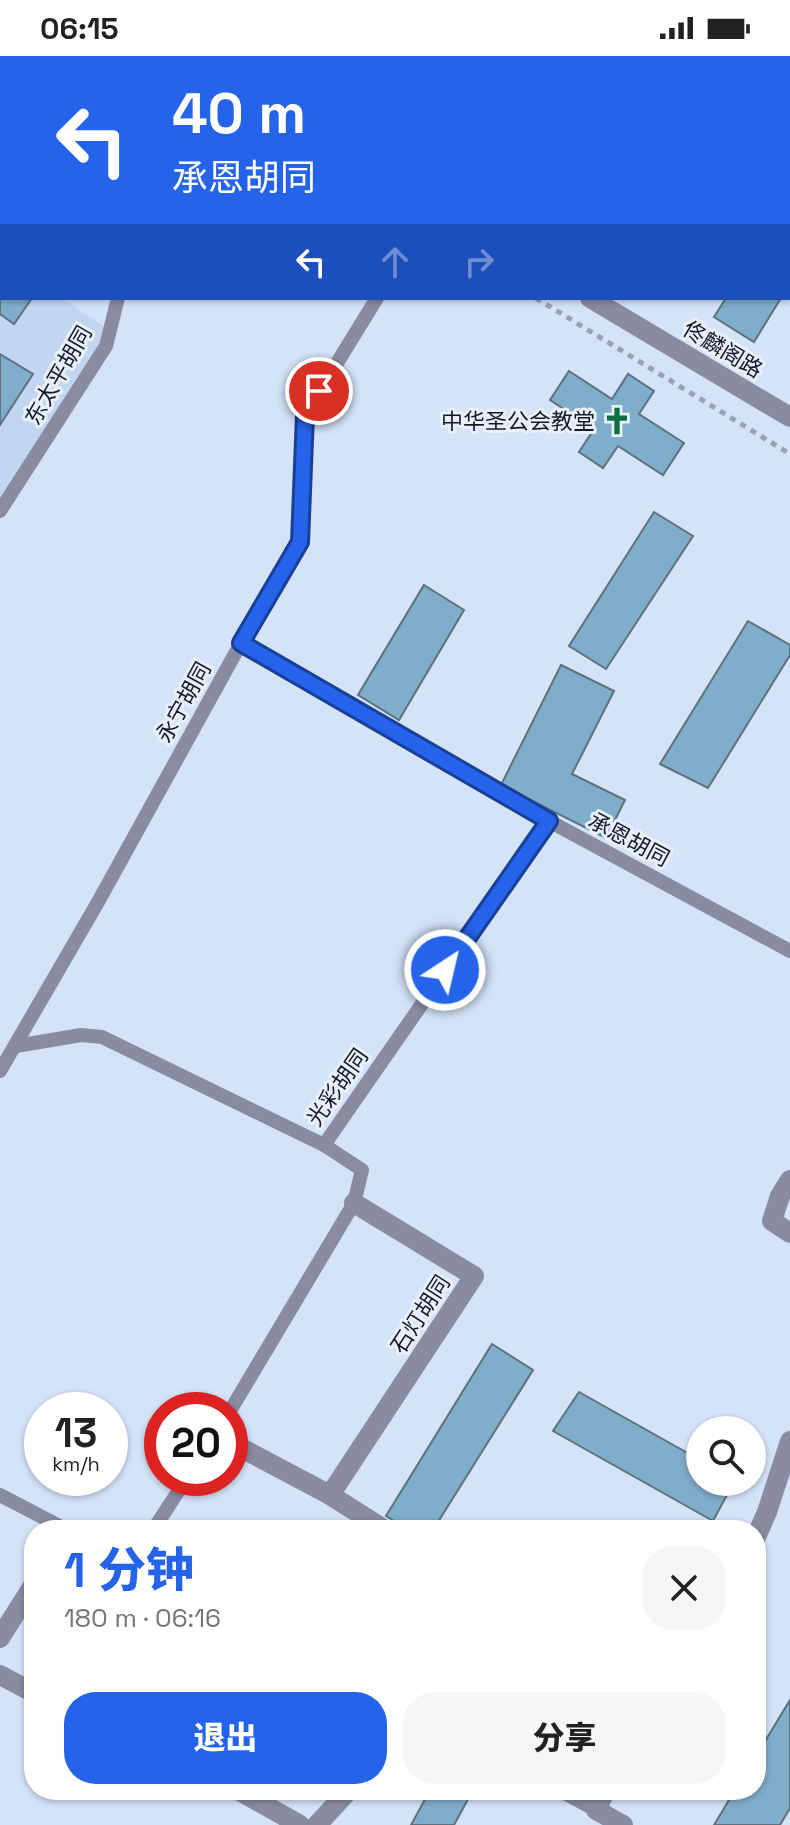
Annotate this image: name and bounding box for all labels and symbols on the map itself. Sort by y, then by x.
street label: 佟麟阁路 [678,314,768,384]
street label: 东太平胡同 [18,320,98,430]
pin [285,357,353,425]
church icon: 中华圣公会教堂 [602,406,632,436]
place label: 中华圣公会教堂 [441,407,595,435]
street label: 永宁胡同 [149,657,217,747]
street label: 承恩胡同 [584,806,674,872]
position arrow [403,928,487,1012]
street label: 光彩胡同 [300,1043,374,1131]
street label: 石灯胡同 [384,1269,456,1359]
speed limit sign: 20 [144,1392,248,1496]

